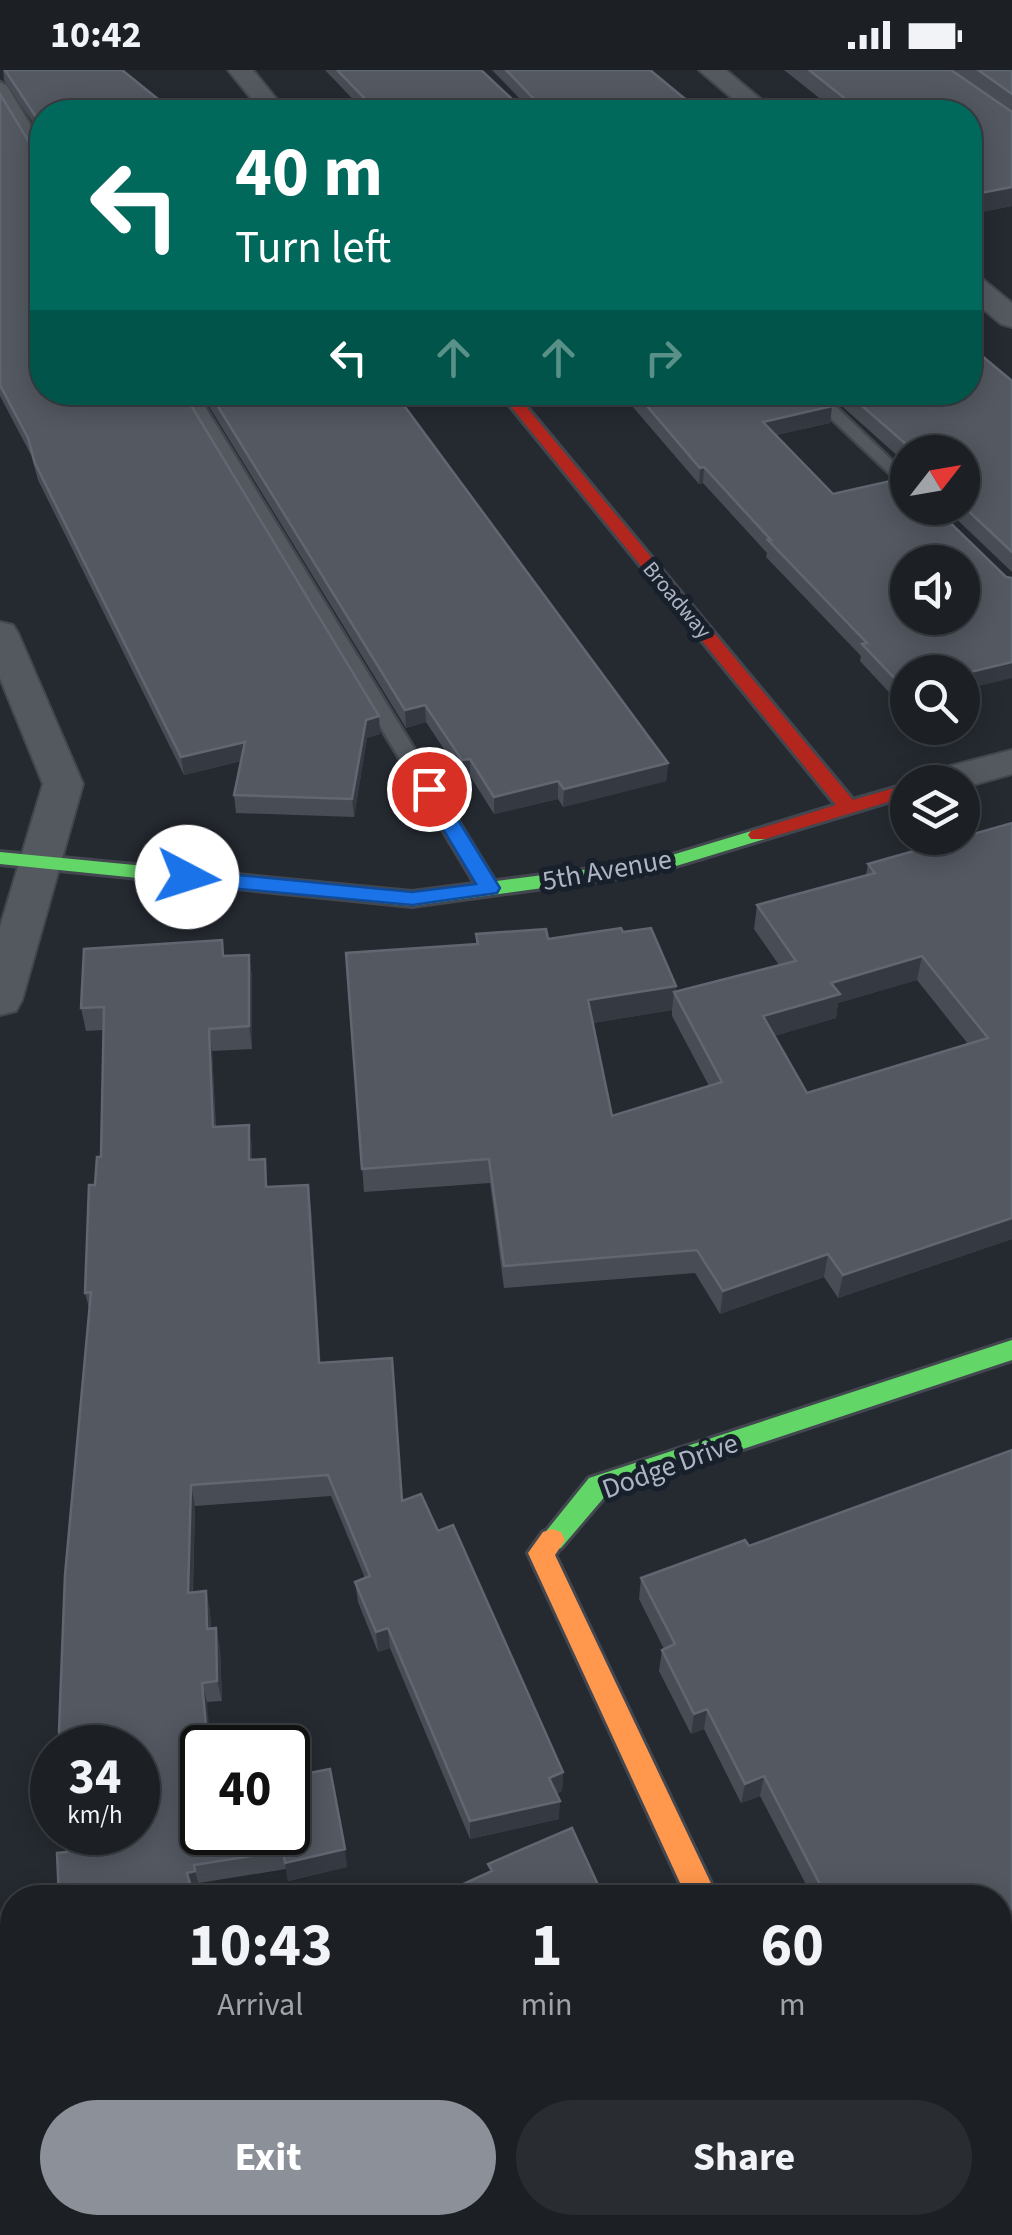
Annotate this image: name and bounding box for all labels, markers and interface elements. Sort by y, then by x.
text: 10:42 [50,8,142,62]
text: 40 m [235,123,383,223]
icon: left [70,140,200,270]
text: Turn left [235,216,391,280]
icon: left [321,330,376,385]
icon: ahead [426,330,481,385]
icon: ahead [531,330,586,385]
icon: right [636,330,691,385]
north arrow [890,435,980,525]
map controls [890,435,980,855]
button: sound [890,545,980,635]
street label: Broadway [635,554,719,646]
button: search [890,655,980,745]
pin [387,747,472,832]
icon: arrive [402,762,457,817]
button: layers [890,765,980,855]
position arrow [135,825,239,929]
street label: 5th Avenue [539,839,675,901]
street label: Dodge Drive [597,1423,743,1509]
speed limit sign: 40 [180,1725,310,1855]
text: 34 [69,1742,121,1813]
text: km/h [67,1797,123,1833]
text: 10:43 [188,1904,333,1989]
text: 1 [531,1904,563,1989]
text: 60 [761,1904,824,1989]
text: Arrival [217,1982,303,2028]
text: min [521,1982,573,2028]
text: m [779,1982,806,2028]
button: Exit [40,2100,496,2215]
button: Share [516,2100,972,2215]

